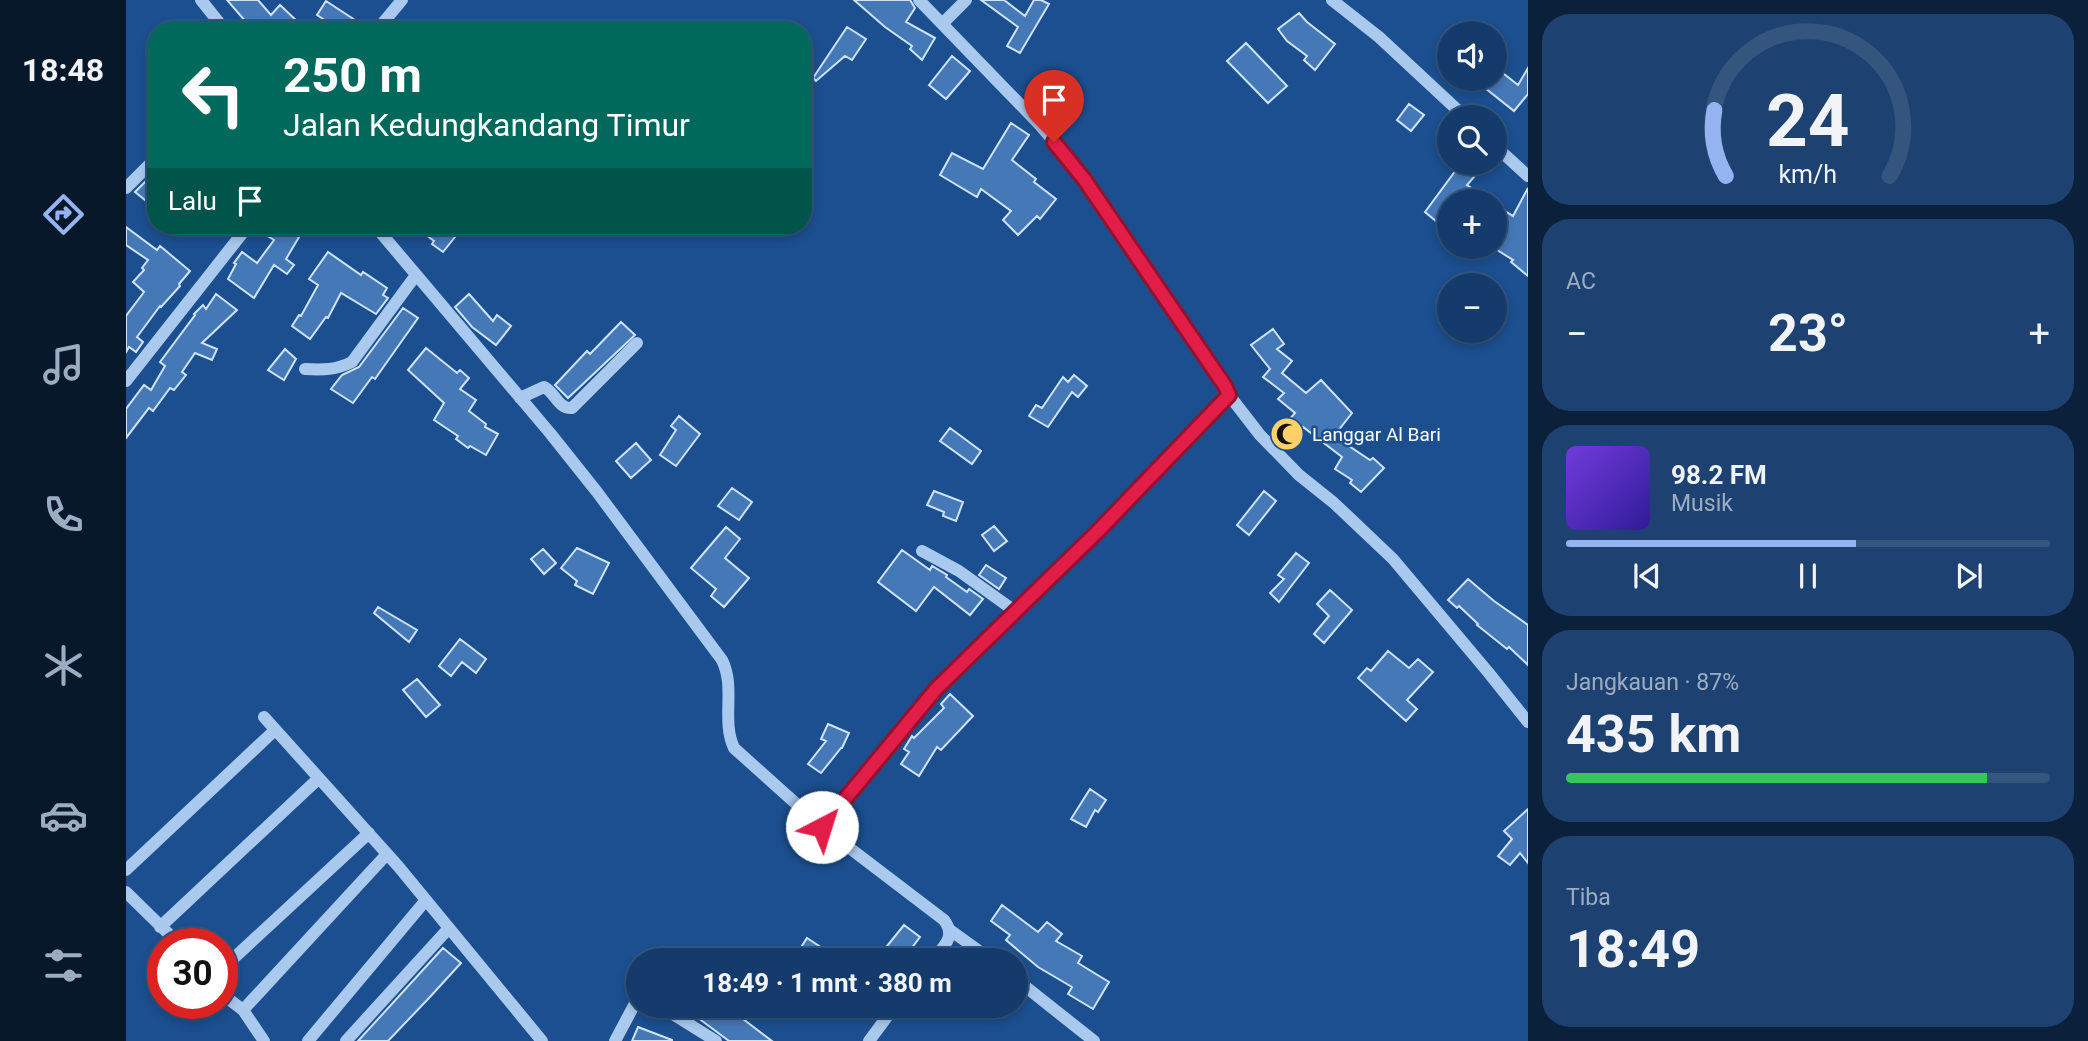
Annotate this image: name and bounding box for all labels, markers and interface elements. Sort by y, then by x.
map controls [1437,21,1507,343]
button: sound [1437,21,1507,91]
text: 250 m [283,47,422,104]
icon: left [168,49,259,140]
text: 18:48 [22,51,104,89]
pin [1024,70,1084,142]
text: 24 [1766,78,1850,164]
icon: arrive [1035,81,1073,119]
button: search [1437,105,1507,175]
text: Jalan Kedungkandang Timur [283,106,690,144]
text: km/h [1779,160,1837,189]
icon: arrive [231,182,269,220]
text: Lalu [168,186,217,216]
button: + [1437,189,1507,259]
icon: directions [39,190,88,239]
text: AC [1566,268,1596,295]
button: − [1437,273,1507,343]
text: 23° [1768,303,1848,364]
text: − [1566,312,1588,356]
text: + [2028,312,2050,356]
icon: music [39,340,88,389]
mosque icon: Langgar Al Bari [1268,415,1306,453]
place label: Langgar Al Bari [1312,423,1441,446]
text: 98.2 FM [1671,460,1767,490]
icon: phone [39,490,88,539]
text: Musik [1671,490,1733,517]
icon: previous [1628,557,1666,595]
icon: pause [1789,557,1827,595]
icon: next [1950,557,1988,595]
icon: climate [39,641,88,690]
text: Jangkauan · 87% [1566,669,1739,696]
text: 435 km [1566,704,1741,765]
position arrow [785,790,859,864]
icon: car [39,791,88,840]
text: Tiba [1566,884,1611,911]
text: 18:49 [1566,919,1700,980]
speed limit sign: 30 [147,928,238,1019]
icon: filters [39,941,88,990]
text: 18:49 · 1 mnt · 380 m [702,968,952,998]

